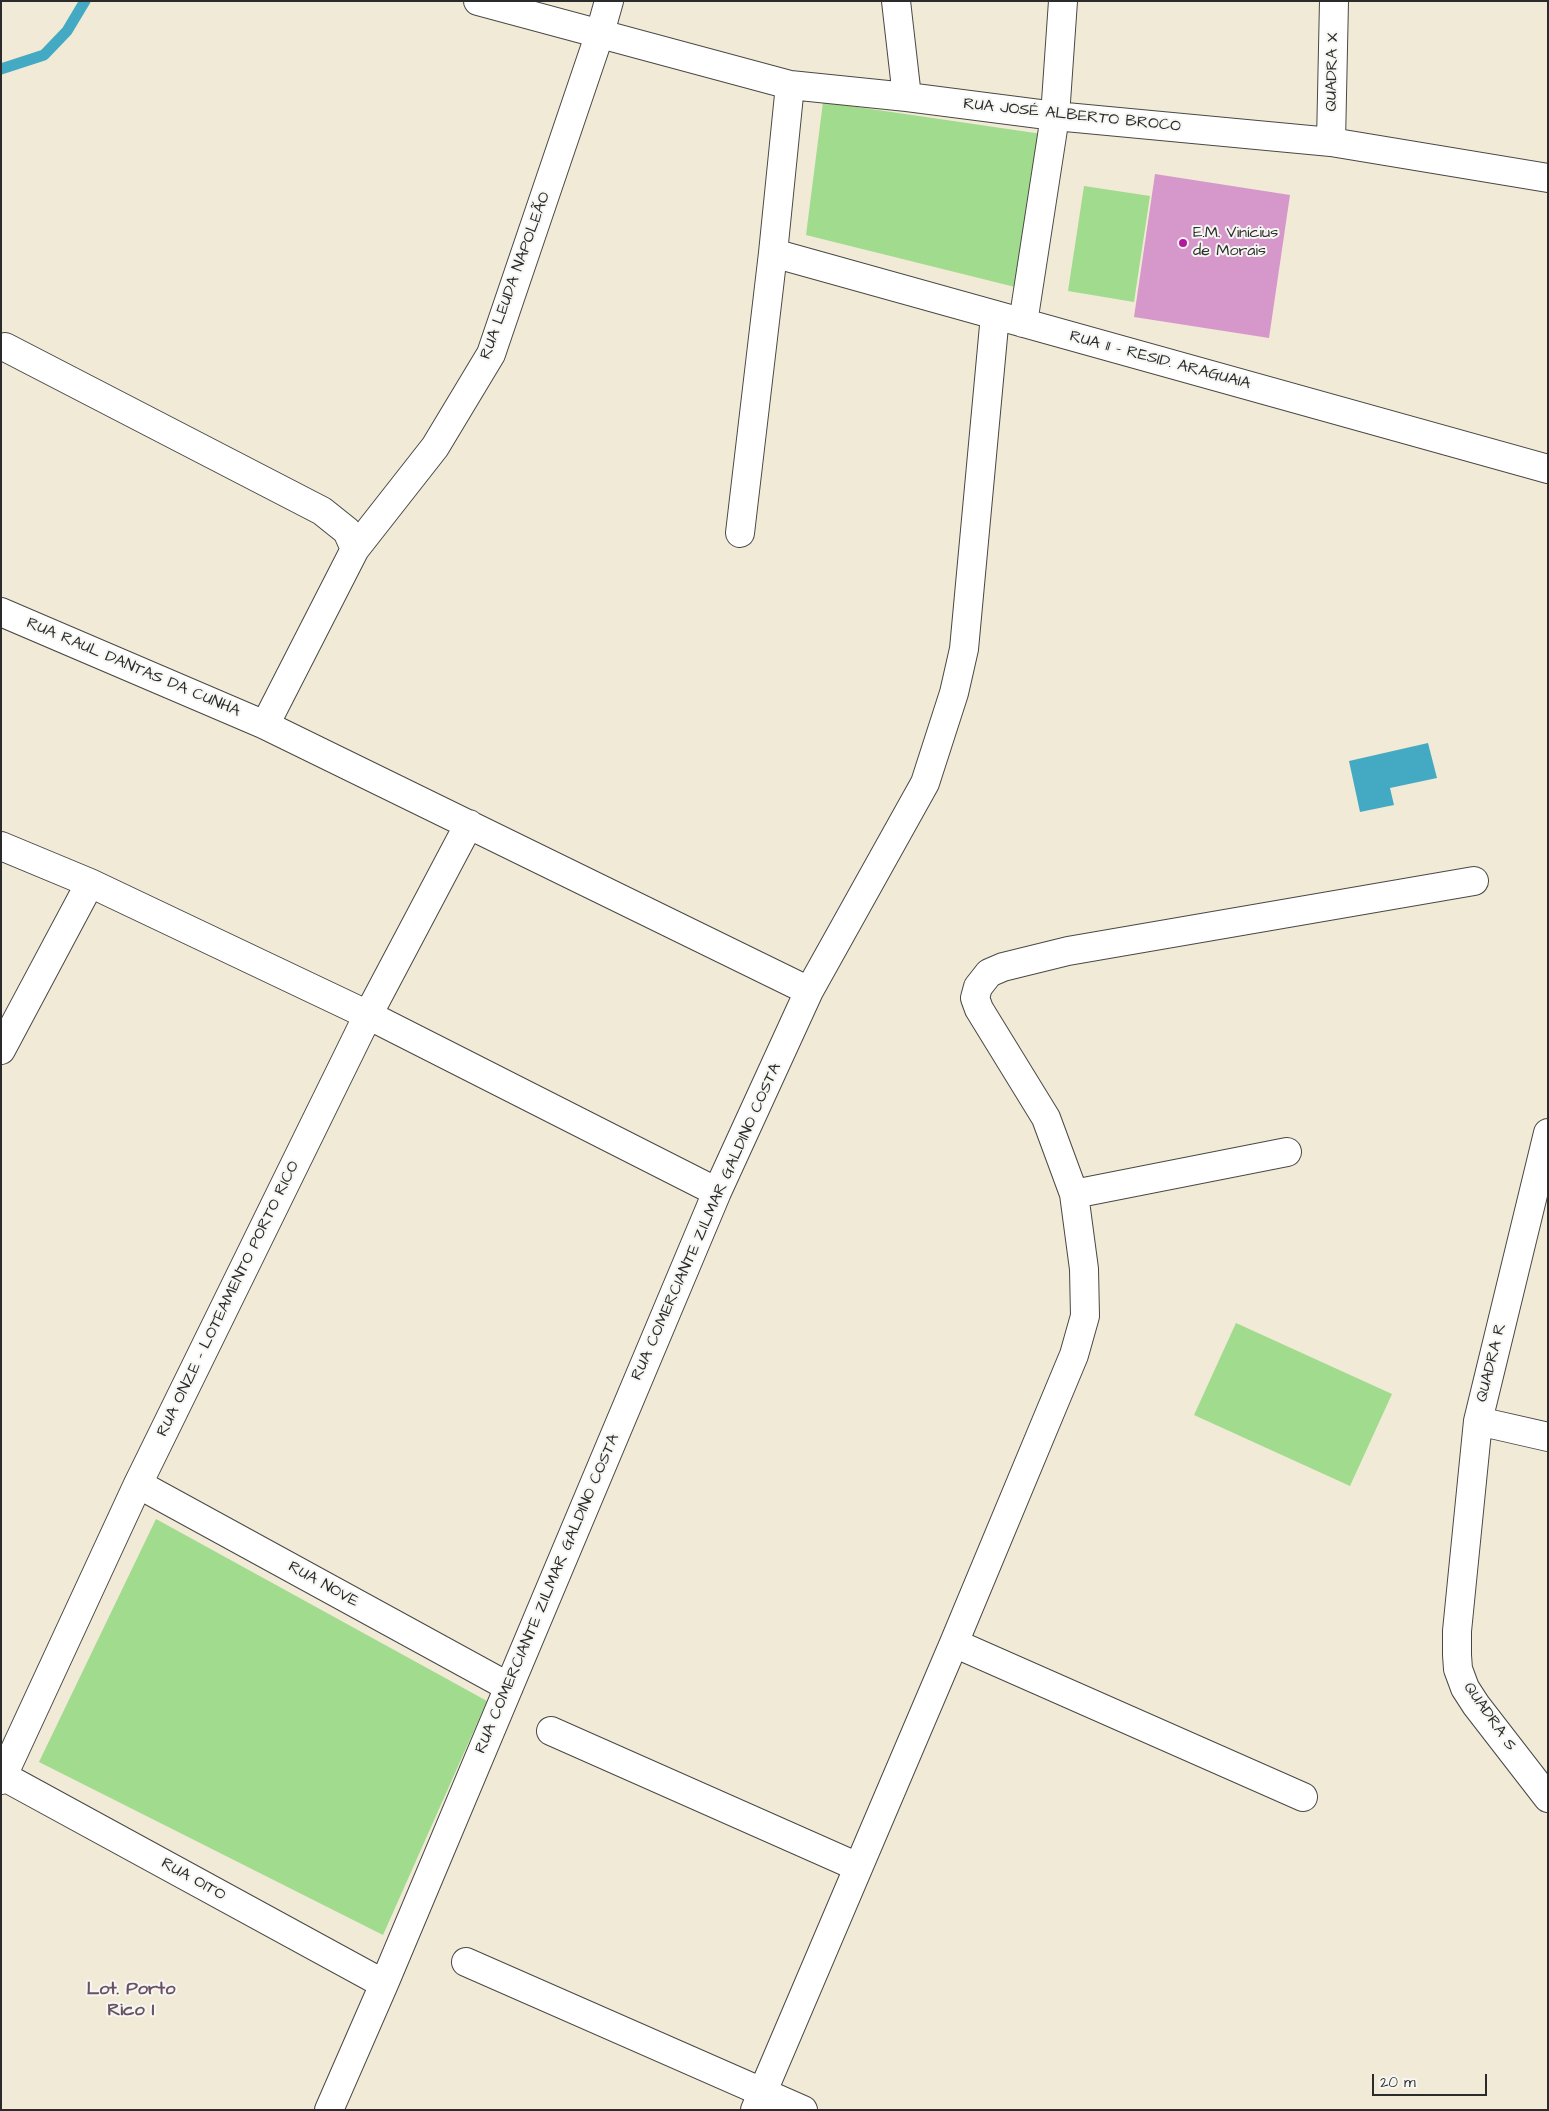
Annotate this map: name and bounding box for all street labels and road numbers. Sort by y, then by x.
street label: QUADRA X [1323,33,1343,111]
street label: RUA JOSÉ ALBERTO BROCO [962,95,1182,137]
street label: RUA LEUDA NAPOLEÃO [477,190,555,362]
street label: RUA 11 - RESID. ARAGUAIA [1067,328,1253,394]
street label: RUA RAUL DANTAS DA CUNHA [23,614,243,722]
street label: RUA COMERCIANTE ZILMAR GALDINO COSTA [628,1060,786,1384]
street label: RUA ONZE - LOTEAMENTO PORTO RICO [154,1158,304,1440]
street label: QUADRA R [1473,1322,1511,1404]
street label: RUA COMERCIANTE ZILMAR GALDINO COSTA [472,1431,624,1757]
street label: RUA NOVE [285,1558,361,1612]
street label: QUADRA S [1458,1679,1520,1755]
street label: RUA OITO [157,1854,229,1906]

